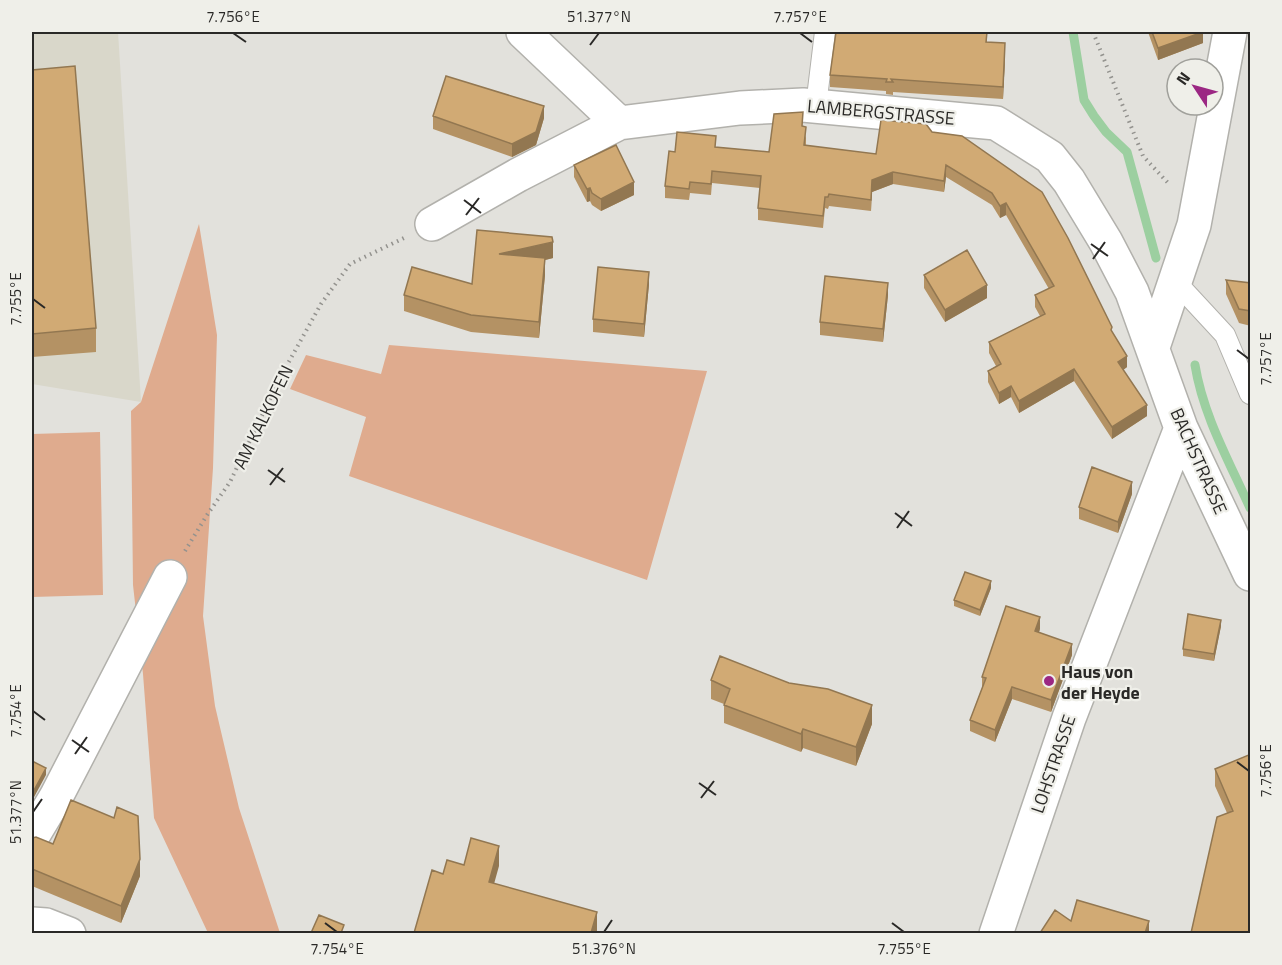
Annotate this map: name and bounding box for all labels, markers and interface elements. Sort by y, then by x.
text: 7.756°E [206,5,260,28]
text: 51.377°N [567,5,631,28]
text: 7.757°E [773,5,827,28]
north arrow [1165,57,1225,117]
text: N [1170,67,1196,90]
street label: LAMBERGSTRASSE [806,92,956,132]
text: 7.755°E [4,272,27,326]
text: 7.757°E [1254,332,1277,386]
street label: AM KALKOFEN [226,360,300,474]
street label: BACHSTRASSE [1164,404,1234,518]
place label: Haus von der Heyde [1061,658,1140,706]
marker: Haus von der Heyde [1042,674,1056,688]
text: 7.754°E [4,684,27,738]
street label: LOHSTRASSE [1024,711,1082,817]
text: 7.756°E [1254,744,1277,798]
text: 51.377°N [4,780,27,844]
text: 7.754°E [310,937,364,960]
text: 51.376°N [572,937,636,960]
text: 7.755°E [877,937,931,960]

